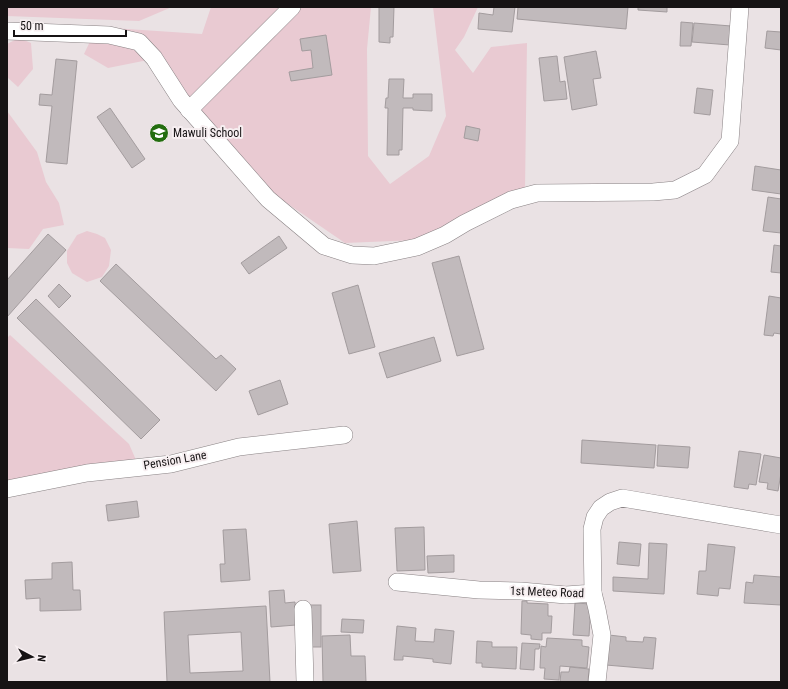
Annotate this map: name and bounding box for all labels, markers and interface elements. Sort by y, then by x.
scale bar [14,12,126,38]
text: 50 m [20,19,44,33]
school or university icon: Mawuli School [148,122,170,144]
place label: Mawuli School [173,126,242,140]
street label: Pension Lane [142,448,208,472]
street label: 1st Meteo Road [510,584,584,600]
north arrow [12,637,52,677]
text: N [35,654,48,663]

